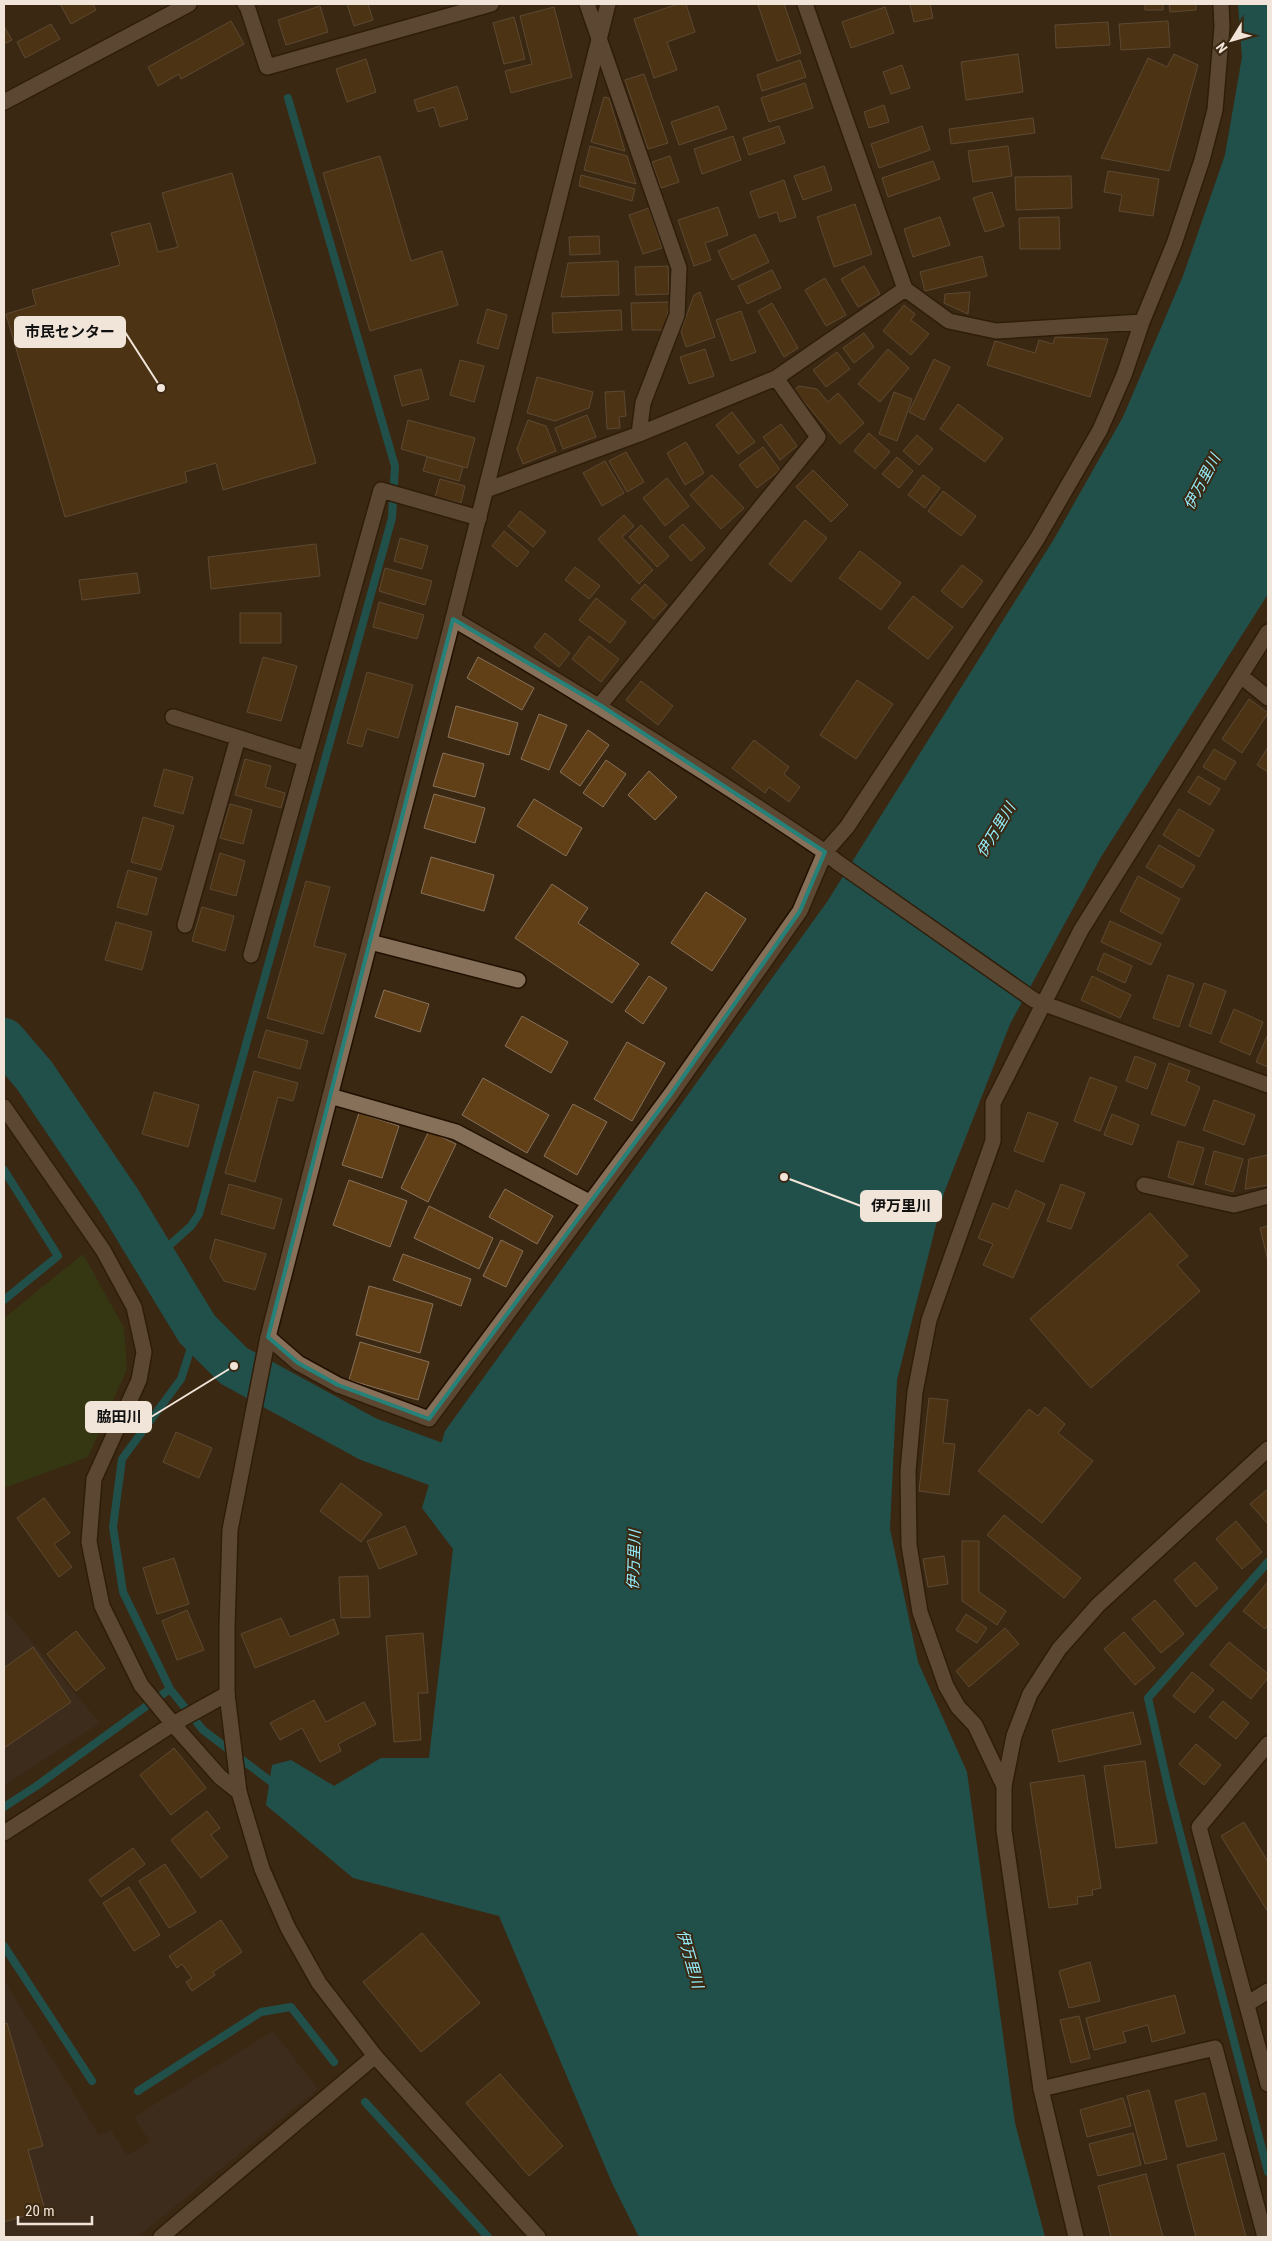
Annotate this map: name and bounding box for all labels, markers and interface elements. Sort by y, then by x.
north arrow [1207,15,1257,65]
text: N [1213,40,1231,56]
callout: 市民センター [15,317,125,347]
text: 市民センター [25,323,115,341]
water label: 伊万里川 [1180,450,1225,513]
water label: 伊万里川 [973,798,1020,860]
callout: 伊万里川 [861,1191,941,1221]
text: 伊万里川 [871,1197,931,1215]
callout: 脇田川 [86,1402,151,1432]
text: 脇田川 [96,1408,142,1426]
water label: 伊万里川 [624,1528,644,1590]
water label: 伊万里川 [673,1928,707,1992]
scale bar [18,2194,91,2226]
text: 20 m [25,2202,55,2220]

